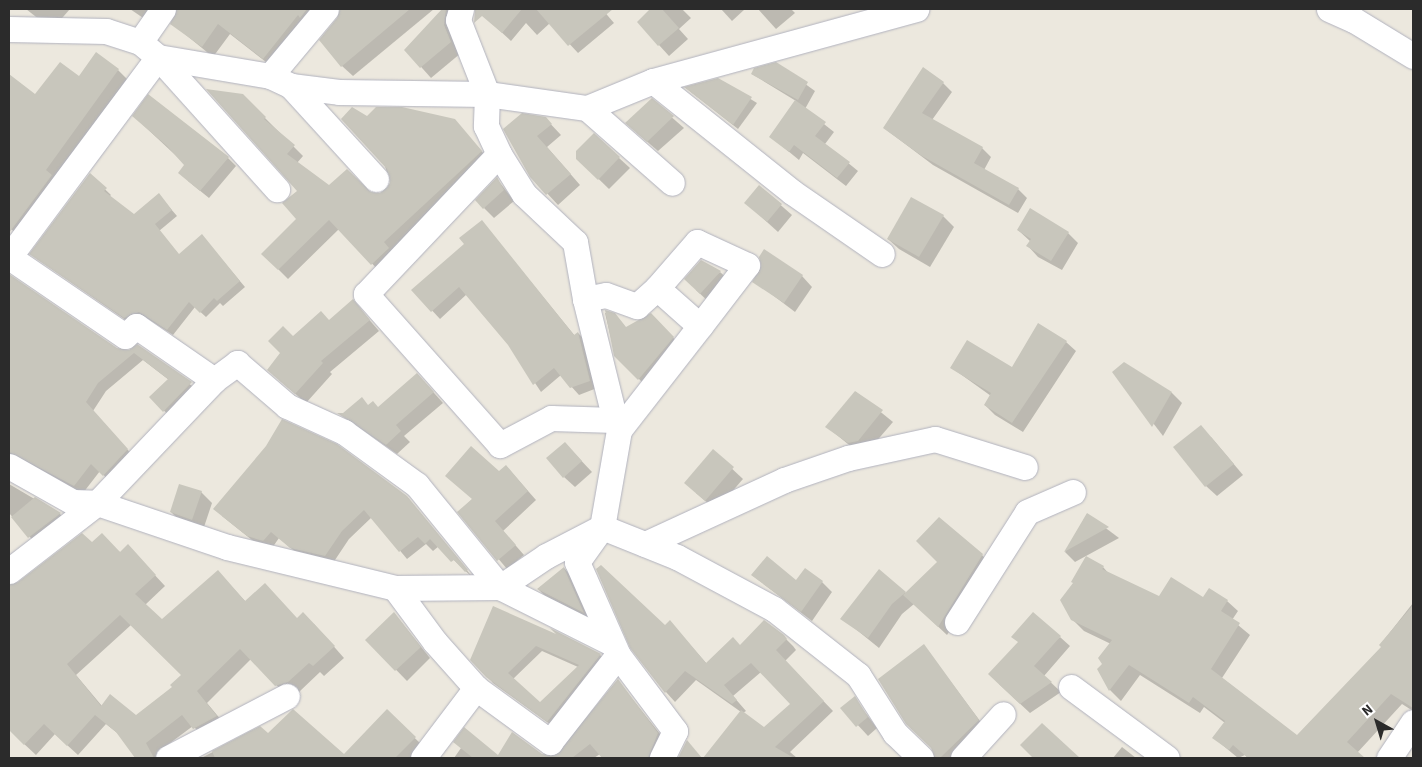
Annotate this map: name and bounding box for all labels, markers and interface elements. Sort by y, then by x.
north arrow [1352,697,1402,747]
text: N [1358,700,1377,721]

